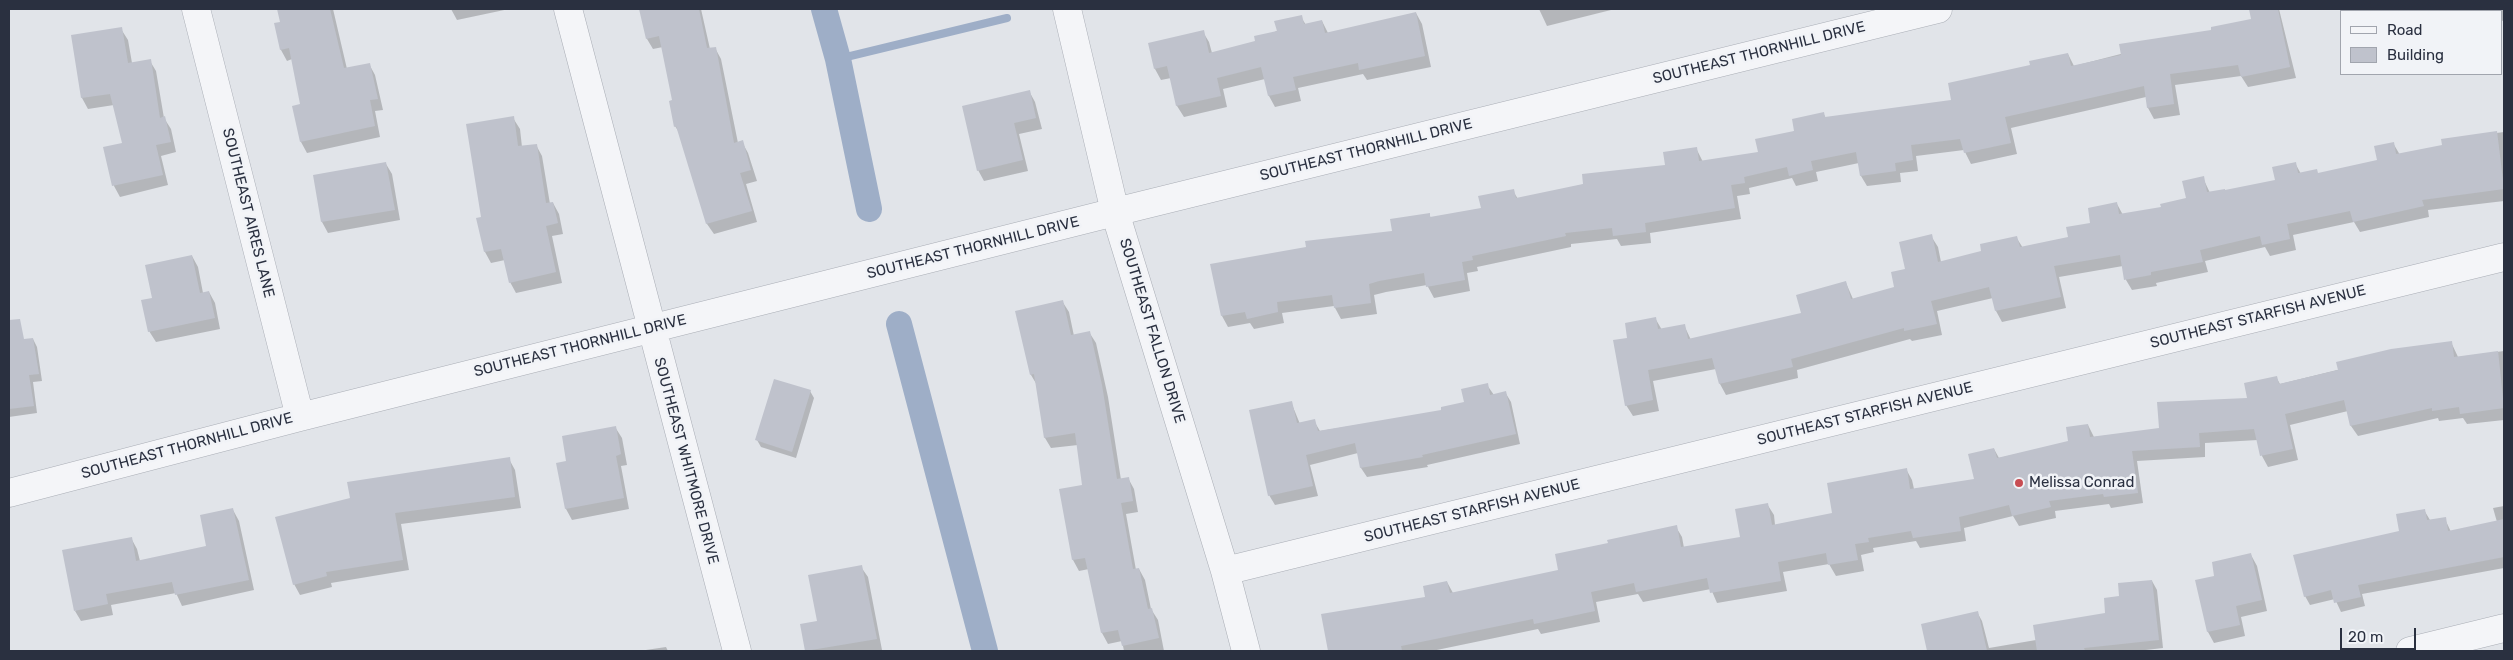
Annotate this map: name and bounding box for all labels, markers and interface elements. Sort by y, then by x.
legend [2340,10,2503,75]
street label: SOUTHEAST THORNHILL DRIVE [1651,18,1867,88]
text: Road [2387,21,2423,39]
text: Building [2387,46,2444,64]
street label: SOUTHEAST THORNHILL DRIVE [1258,115,1474,185]
street label: SOUTHEAST AIRES LANE [218,126,278,300]
street label: SOUTHEAST THORNHILL DRIVE [865,213,1081,283]
street label: SOUTHEAST FALLON DRIVE [1115,236,1189,426]
street label: SOUTHEAST STARFISH AVENUE [2148,281,2368,353]
street label: SOUTHEAST THORNHILL DRIVE [472,311,688,381]
street label: SOUTHEAST WHITMORE DRIVE [650,356,722,566]
street label: SOUTHEAST STARFISH AVENUE [1755,378,1975,450]
street label: SOUTHEAST THORNHILL DRIVE [79,409,295,483]
place label: Melissa Conrad [2029,474,2134,492]
street label: SOUTHEAST STARFISH AVENUE [1362,475,1582,547]
marker: Melissa Conrad [2013,477,2025,489]
scale bar [2343,618,2419,650]
text: 20 m [2348,628,2383,646]

